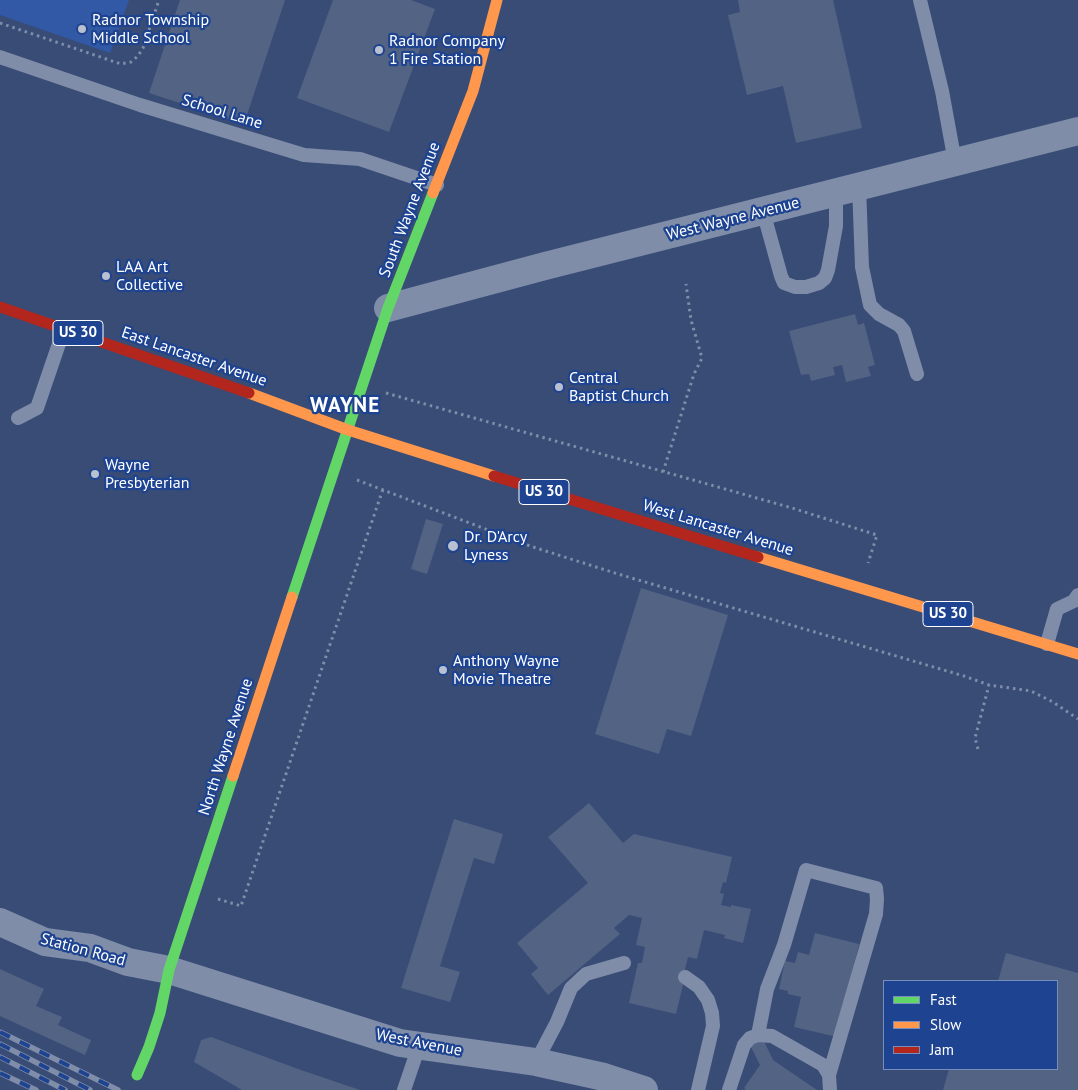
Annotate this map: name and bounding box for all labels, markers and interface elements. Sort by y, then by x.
place label: Radnor Township Middle School [92,10,209,48]
marker: Radnor Township Middle School [76,23,88,35]
place label: Radnor Company 1 Fire Station [389,31,505,69]
marker: Radnor Company 1 Fire Station [373,44,385,56]
street label: School Lane [179,91,265,133]
street label: South Wayne Avenue [375,140,445,280]
street label: West Wayne Avenue [665,193,801,245]
place label: LAA Art Collective [116,257,183,295]
marker: LAA Art Collective [100,270,112,282]
road number: US 30 [53,320,103,346]
street label: East Lancaster Avenue [119,323,269,391]
place label: Central Baptist Church [569,368,669,406]
marker: Central Baptist Church [553,381,565,393]
district label: WAYNE [309,393,381,419]
place label: Wayne Presbyterian [105,455,189,493]
marker: Wayne Presbyterian [89,468,101,480]
road number: US 30 [519,480,569,504]
street label: West Lancaster Avenue [640,496,796,560]
place label: Dr. D'Arcy Lyness [464,527,527,565]
marker: Dr. D'Arcy Lyness [446,539,460,553]
road number: US 30 [923,602,973,626]
place label: Anthony Wayne Movie Theatre [453,651,559,689]
marker: Anthony Wayne Movie Theatre [437,664,449,676]
street label: North Wayne Avenue [195,676,257,818]
street label: Station Road [38,929,128,971]
legend [883,980,1058,1070]
text: Fast [930,990,957,1009]
text: Slow [930,1015,961,1034]
street label: West Avenue [374,1025,464,1061]
text: Jam [930,1040,954,1059]

